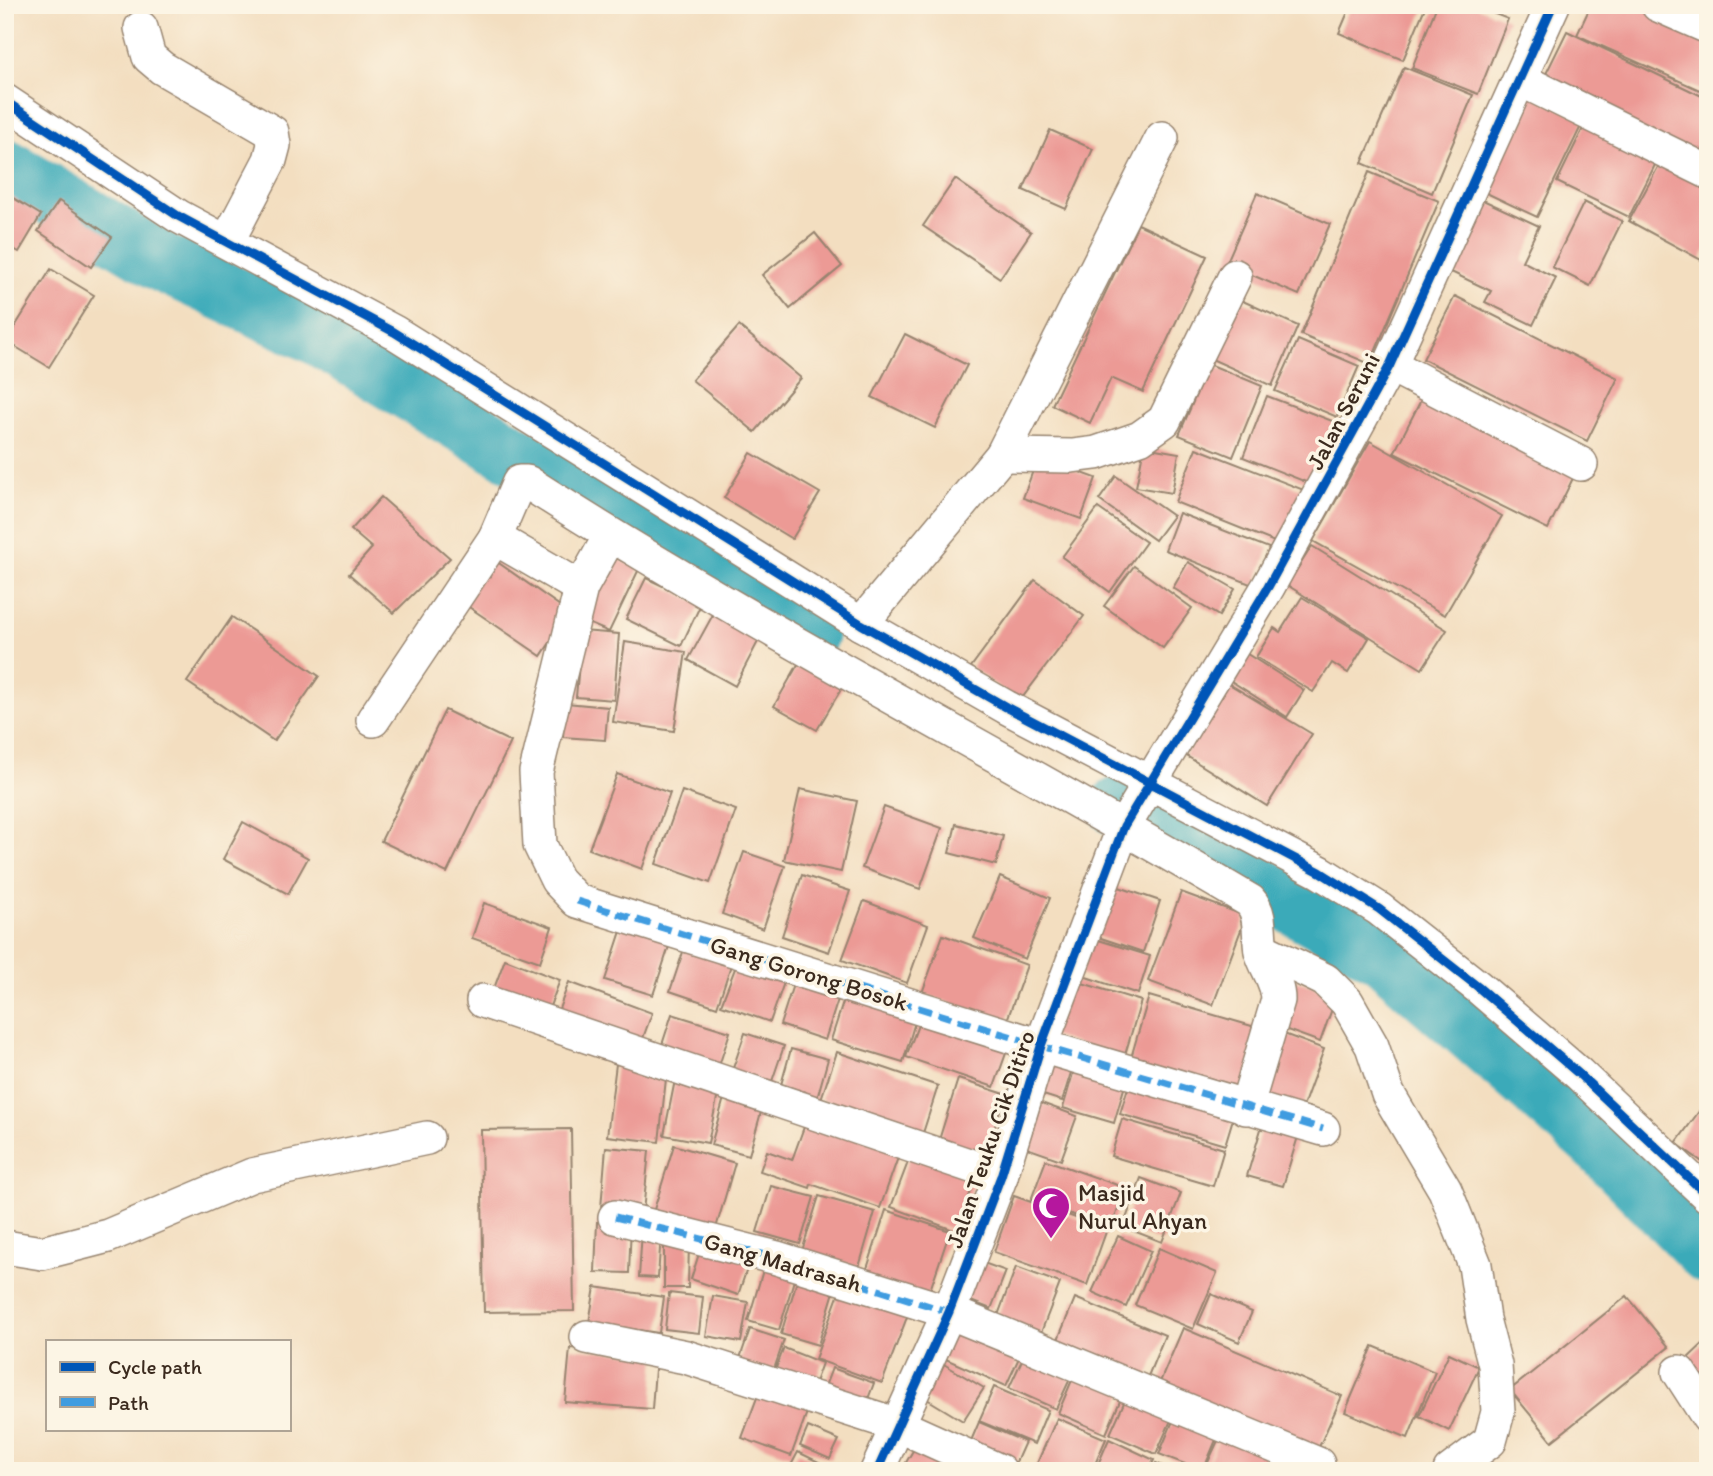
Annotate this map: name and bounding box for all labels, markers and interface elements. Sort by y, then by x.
street label: Jalan Seruni [1300,348,1386,474]
street label: Gang Gorong Bosok [707,929,912,1017]
street label: Jalan Teuku Cik Ditiro [939,1027,1041,1251]
place label: Masjid Nurul Ahyan [1078,1178,1207,1235]
mosque icon: Masjid Nurul Ahyan [1030,1185,1072,1240]
street label: Gang Madrasah [701,1226,865,1298]
legend [46,1340,290,1430]
text: Cycle path [108,1354,202,1379]
text: Path [108,1390,149,1415]

